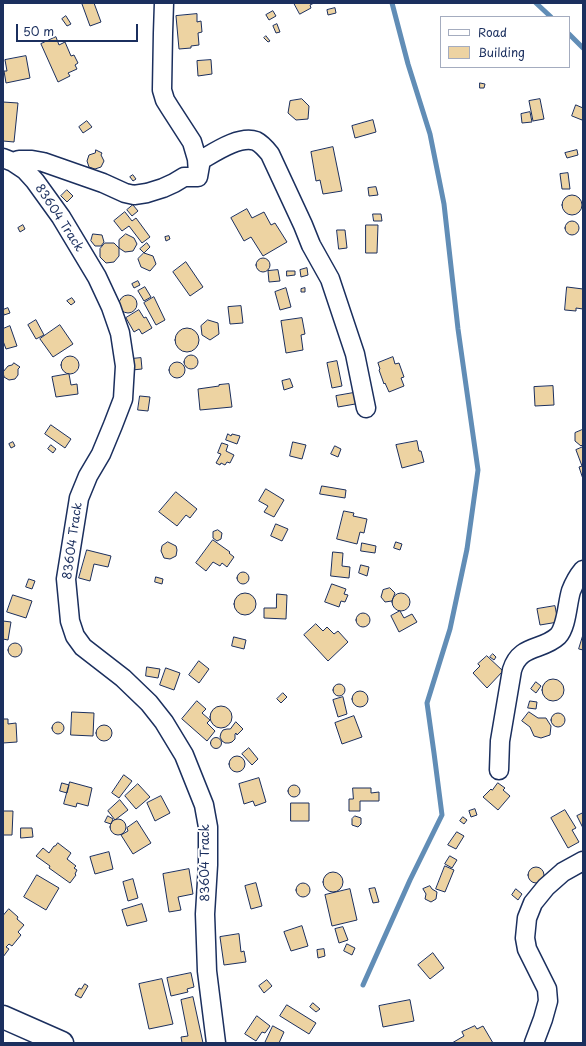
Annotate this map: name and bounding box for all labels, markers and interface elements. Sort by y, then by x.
scale bar [18,16,140,42]
legend [440,16,570,68]
text: 50 m [23,22,54,40]
text: Road [478,23,507,41]
text: Building [478,43,525,61]
street label: 83604 Track [32,182,86,254]
street label: 83604 Track [60,502,86,580]
street label: 83604 Track [199,824,213,902]

